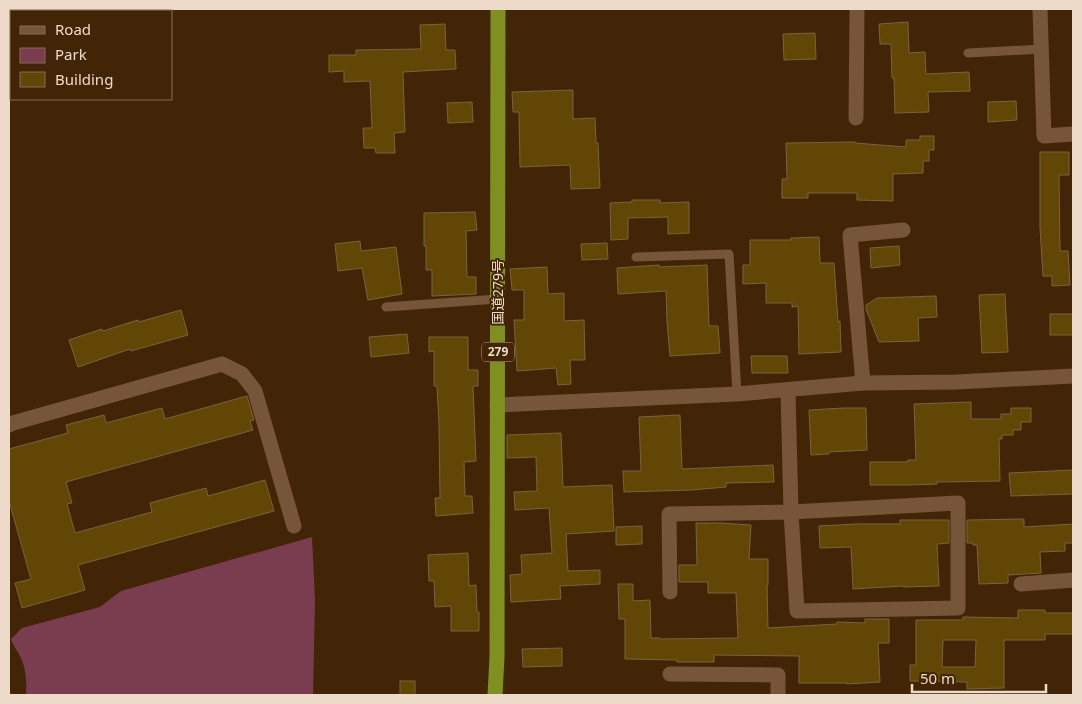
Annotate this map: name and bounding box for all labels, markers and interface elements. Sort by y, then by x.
legend [10,10,172,100]
text: Road [55,19,91,39]
text: Park [55,44,87,64]
text: Building [55,69,113,89]
street label: 国道279号 [488,259,507,325]
road number: 279 [482,342,514,362]
scale bar [912,662,1046,694]
text: 50 m [920,668,955,688]

